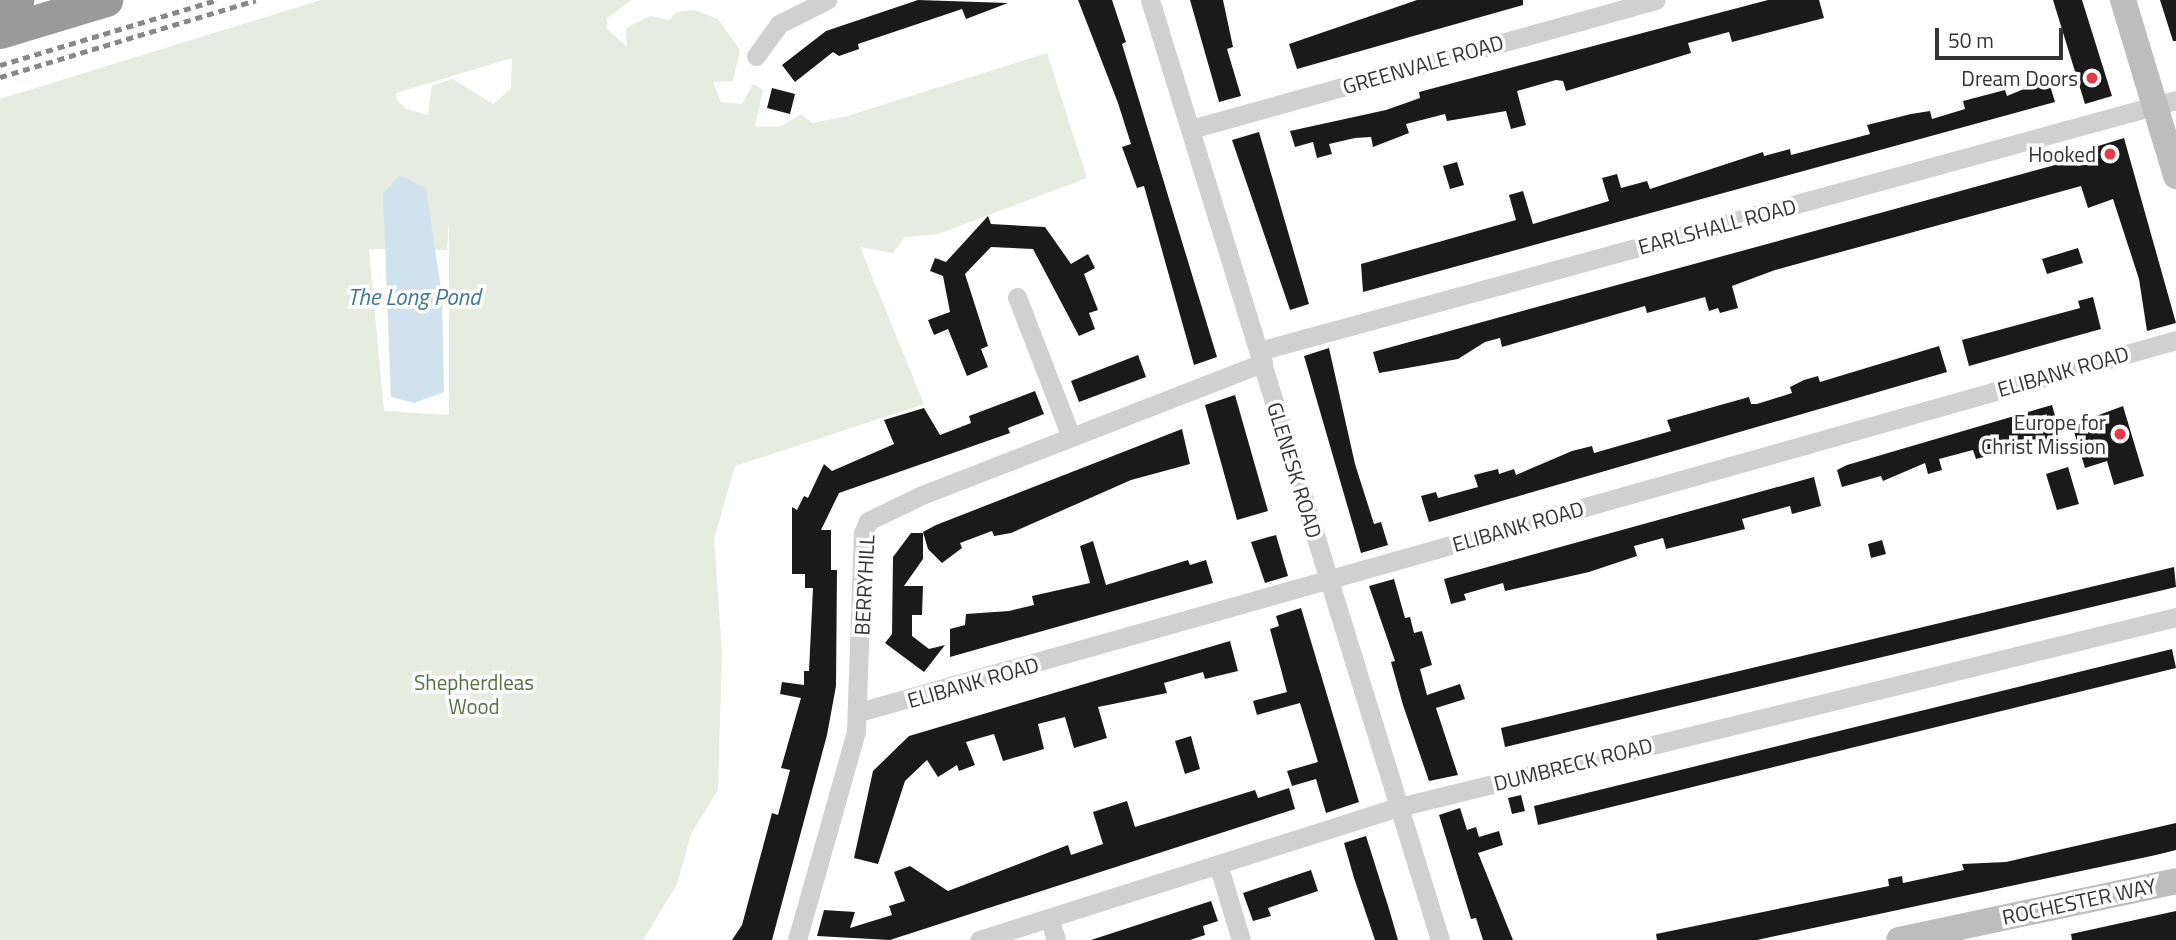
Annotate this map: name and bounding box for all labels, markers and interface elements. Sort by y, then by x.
scale bar [1938,14,2066,58]
text: 50 m [1948,24,1994,56]
street label: GREENVALE ROAD [1340,29,1506,99]
place label: Dream Doors [1961,65,2078,91]
marker: Dream Doors [2084,70,2100,86]
place label: Hooked [2028,141,2096,167]
marker: Hooked [2102,146,2118,162]
street label: EARLSHALL ROAD [1635,193,1799,259]
water label: The Long Pond [347,283,481,311]
street label: ELIBANK ROAD [1994,340,2132,402]
street label: GLENESK ROAD [1262,399,1328,541]
place label: Europe for Christ Mission [1981,409,2106,459]
marker: Europe for Christ Mission [2112,426,2128,442]
street label: ELIBANK ROAD [1449,495,1587,557]
street label: BERRYHILL [849,534,879,636]
street label: ELIBANK ROAD [904,651,1042,713]
park label: Shepherdleas Wood [414,669,534,719]
street label: DUMBRECK ROAD [1491,732,1655,796]
street label: ROCHESTER WAY [2000,872,2158,930]

